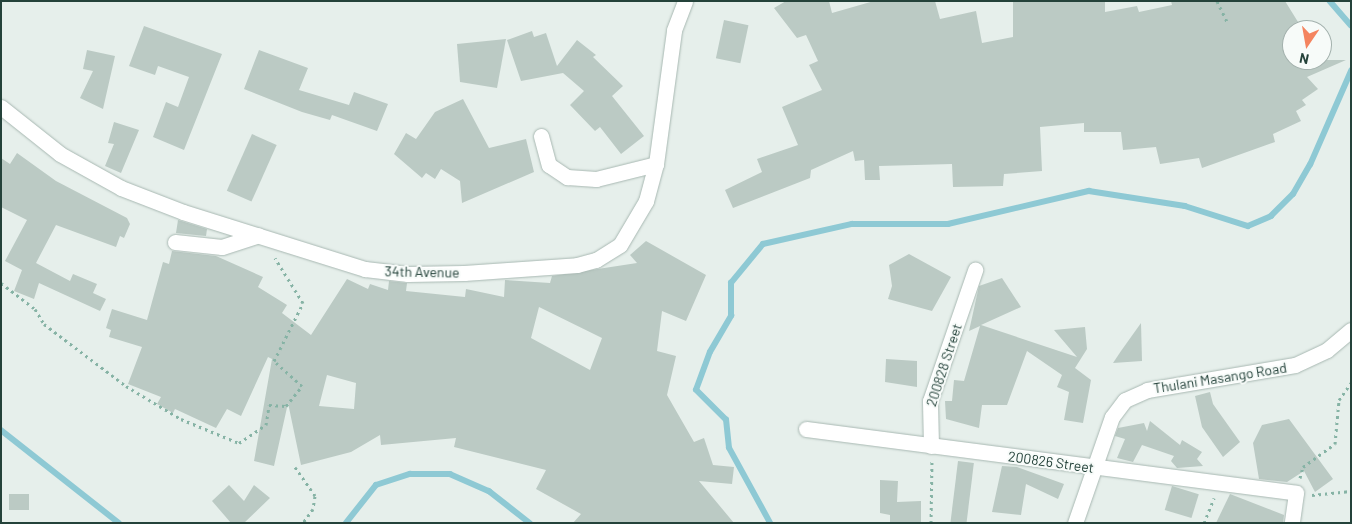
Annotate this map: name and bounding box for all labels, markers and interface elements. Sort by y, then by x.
north arrow [1282,20,1332,70]
text: N [1298,50,1310,68]
street label: 34th Avenue [384,263,460,281]
street label: 200828 Street [923,321,965,409]
street label: Thulani Masango Road [1152,359,1288,397]
street label: 200826 Street [1007,448,1095,476]

